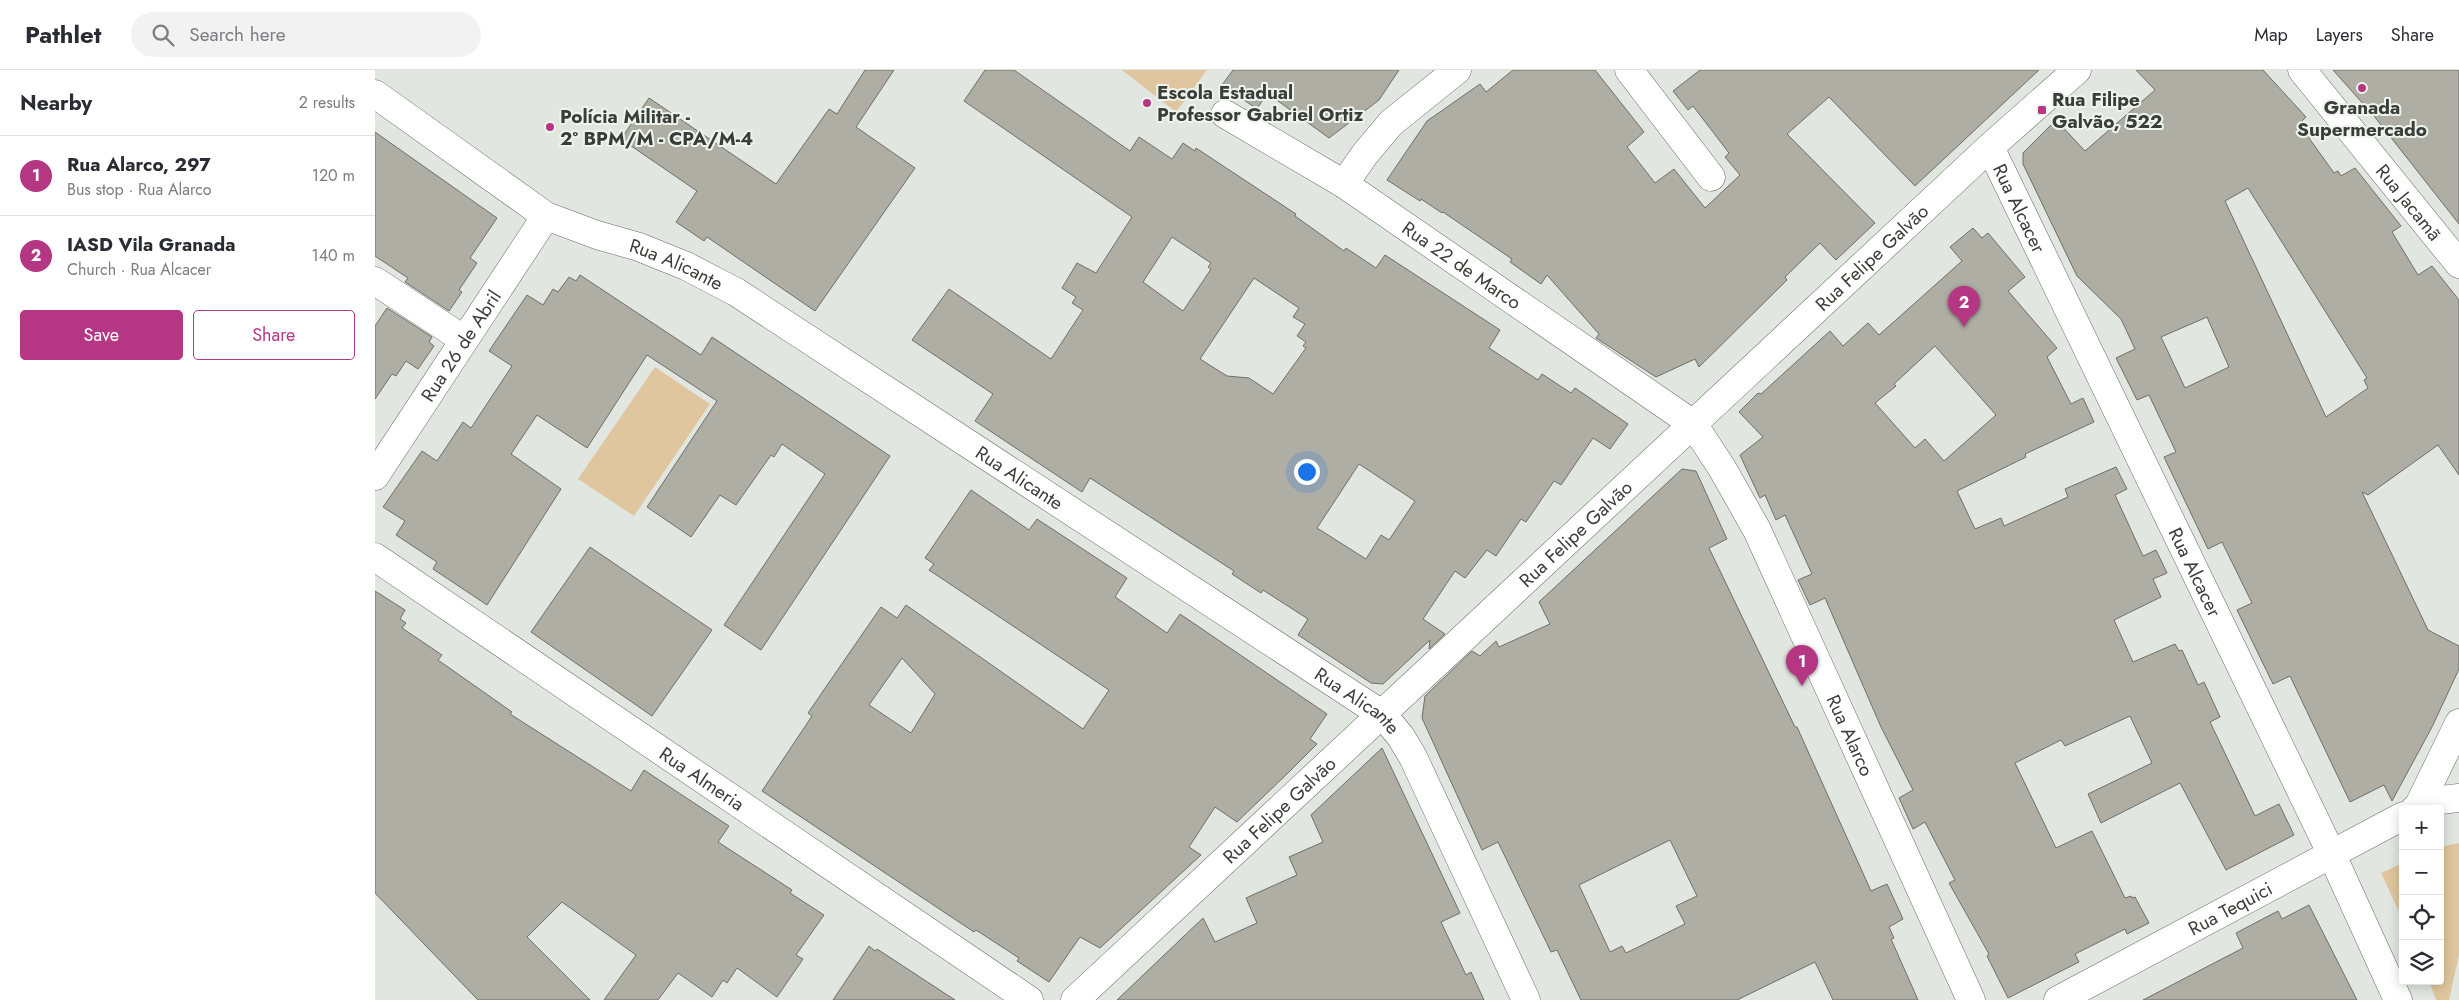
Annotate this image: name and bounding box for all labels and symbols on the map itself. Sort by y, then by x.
place label: Escola Estadual Professor Gabriel Ortiz [1157,79,1364,128]
marker: Granada Supermercado [2356,82,2368,94]
place label: Rua Filipe Galvão, 522 [2052,86,2163,135]
place label: Granada Supermercado [2297,94,2427,143]
marker: Escola Estadual Professor Gabriel Ortiz [1141,97,1153,109]
place label: Polícia Militar - 2º BPM/M - CPA/M-4 [560,103,753,152]
marker: Rua Filipe Galvão, 522 [2036,104,2048,116]
marker: Polícia Militar - 2º BPM/M - CPA/M-4 [544,121,556,133]
street label: Rua Jacamã [2369,158,2448,246]
street label: Rua Alcacer [1986,159,2052,258]
street label: Rua Felipe Galvão [1809,198,1935,317]
street label: Rua 22 de Marco [1396,215,1527,316]
street label: Rua Alicante [626,232,728,297]
street label: Rua 26 de Abril [415,285,508,407]
pin: 2 [1948,286,1980,327]
street label: Rua Alicante [970,439,1069,517]
your location [1294,459,1320,485]
street label: Rua Felipe Galvão [1513,474,1638,594]
street label: Rua Alcacer [2162,523,2228,622]
pin: 1 [1786,645,1818,686]
street label: Rua Alicante [1309,661,1406,740]
street label: Rua Alarco [1820,690,1880,781]
street label: Rua Almeria [654,740,750,817]
street label: Rua Felipe Galvão [1217,750,1342,870]
street label: Rua Tequici [2183,875,2277,942]

